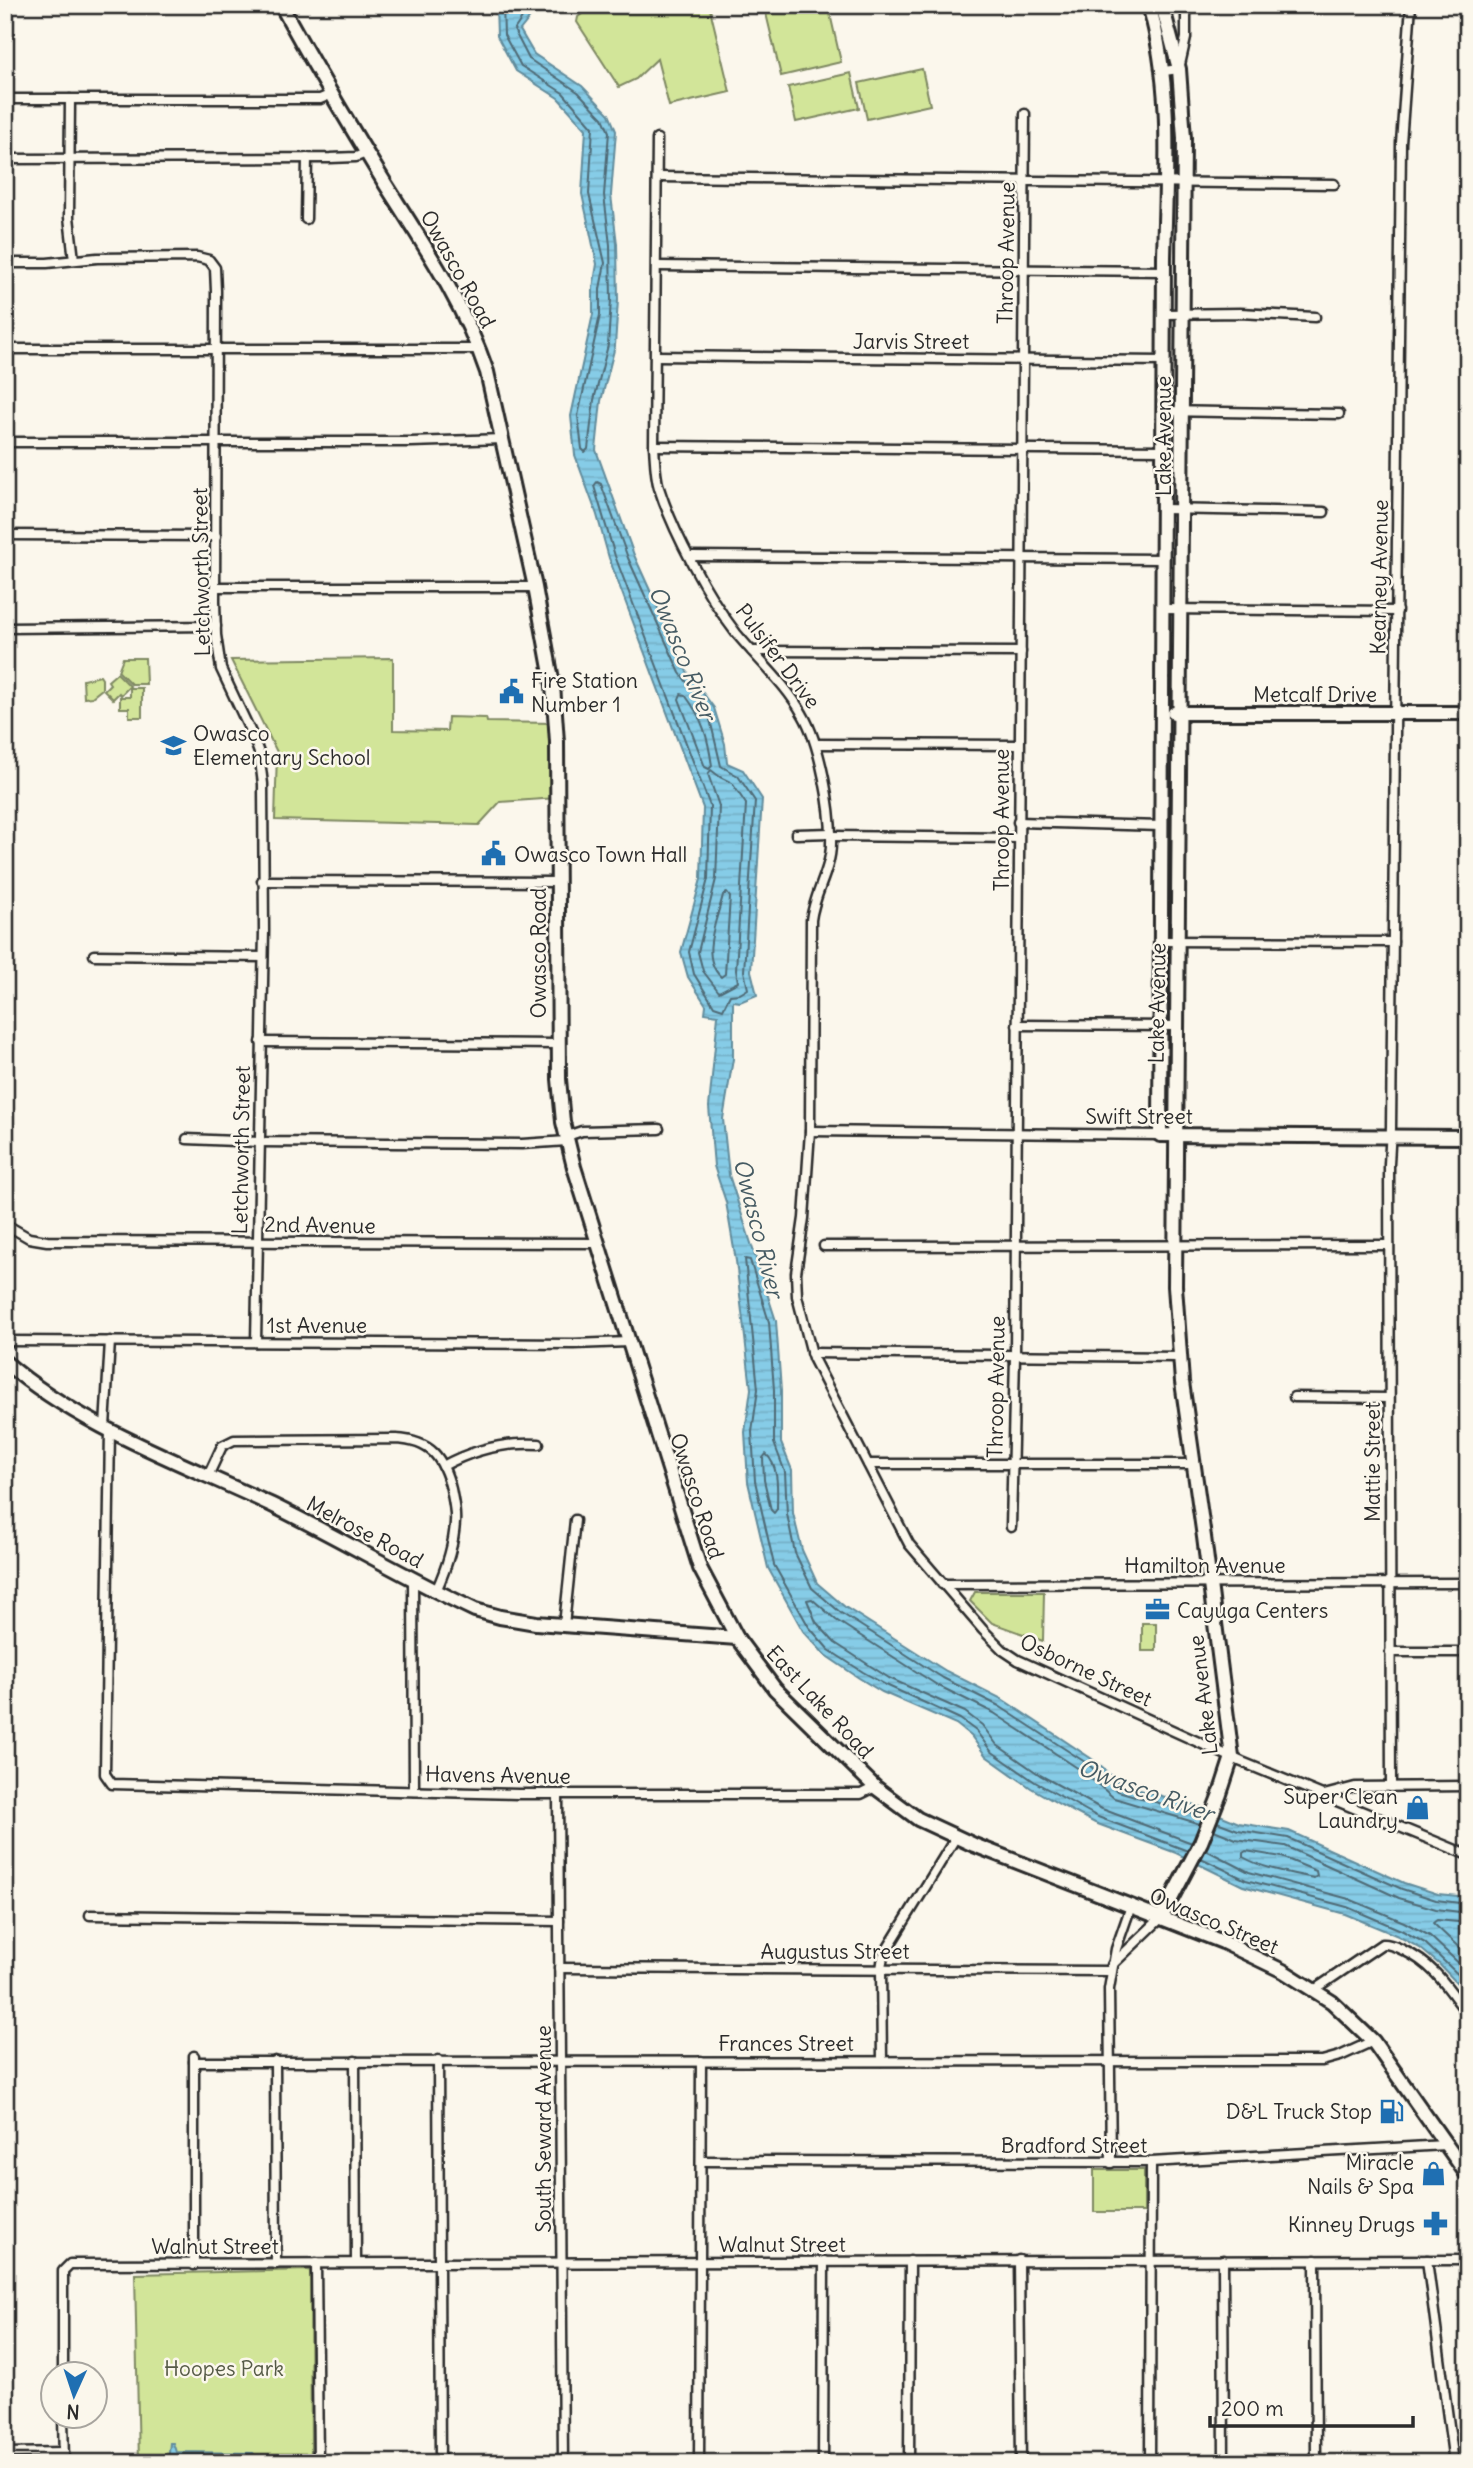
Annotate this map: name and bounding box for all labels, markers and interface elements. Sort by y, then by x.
street label: Throop Avenue [991,182,1021,324]
street label: Owasco Road [414,205,502,333]
street label: Jarvis Street [853,328,969,355]
street label: Lake Avenue [1150,376,1177,496]
street label: Letchworth Street [186,487,216,657]
street label: Kearney Avenue [1364,499,1394,655]
water label: Owasco River [643,582,724,727]
street label: Pulsifer Drive [730,598,826,714]
place label: Fire Station Number 1 [531,667,638,718]
public building icon: Fire Station Number 1 [497,678,525,706]
street label: Metcalf Drive [1253,681,1377,708]
place label: Owasco Elementary School [193,720,370,771]
school or university icon: Owasco Elementary School [159,731,187,759]
street label: Throop Avenue [988,749,1015,891]
public building icon: Owasco Town Hall [480,840,508,868]
place label: Owasco Town Hall [514,841,687,868]
street label: Owasco Road [525,888,552,1018]
street label: Lake Avenue [1142,943,1172,1063]
street label: Letchworth Street [226,1065,256,1235]
street label: Swift Street [1085,1103,1193,1130]
water label: Owasco River [728,1156,791,1303]
street label: 2nd Avenue [264,1211,376,1239]
street label: 1st Avenue [267,1312,367,1339]
street label: Throop Avenue [981,1316,1011,1458]
street label: Mattie Street [1359,1402,1386,1522]
street label: Owasco Road [664,1430,730,1562]
street label: Melrose Road [302,1490,428,1574]
street label: Hamilton Avenue [1124,1552,1286,1579]
office icon: Cayuga Centers [1143,1596,1171,1624]
place label: Cayuga Centers [1177,1597,1328,1624]
street label: Osborne Street [1016,1628,1156,1712]
street label: Lake Avenue [1182,1634,1224,1756]
street label: East Lake Road [761,1640,879,1764]
water label: Owasco River [1074,1752,1220,1829]
street label: Havens Avenue [425,1760,571,1790]
place label: Super Clean Laundry [1283,1783,1398,1834]
shop icon: Super Clean Laundry [1404,1794,1432,1822]
street label: Owasco Street [1145,1882,1283,1960]
street label: Augustus Street [760,1938,910,1965]
street label: South Seward Avenue [530,2025,557,2233]
street label: Frances Street [718,2030,854,2057]
fuel station icon: D&L Truck Stop [1378,2097,1406,2125]
place label: D&L Truck Stop [1226,2098,1372,2125]
street label: Bradford Street [1001,2132,1147,2159]
place label: Miracle Nails & Spa [1307,2149,1414,2200]
shop icon: Miracle Nails & Spa [1420,2160,1448,2188]
pharmacy icon: Kinney Drugs [1421,2210,1449,2238]
place label: Kinney Drugs [1288,2211,1415,2238]
street label: Walnut Street [718,2231,846,2258]
street label: Walnut Street [151,2233,279,2260]
park label: Hoopes Park [164,2355,284,2382]
north arrow [38,2360,108,2430]
scale bar [1210,2384,1414,2428]
text: 200 m [1221,2395,1284,2422]
text: N [66,2400,80,2424]

